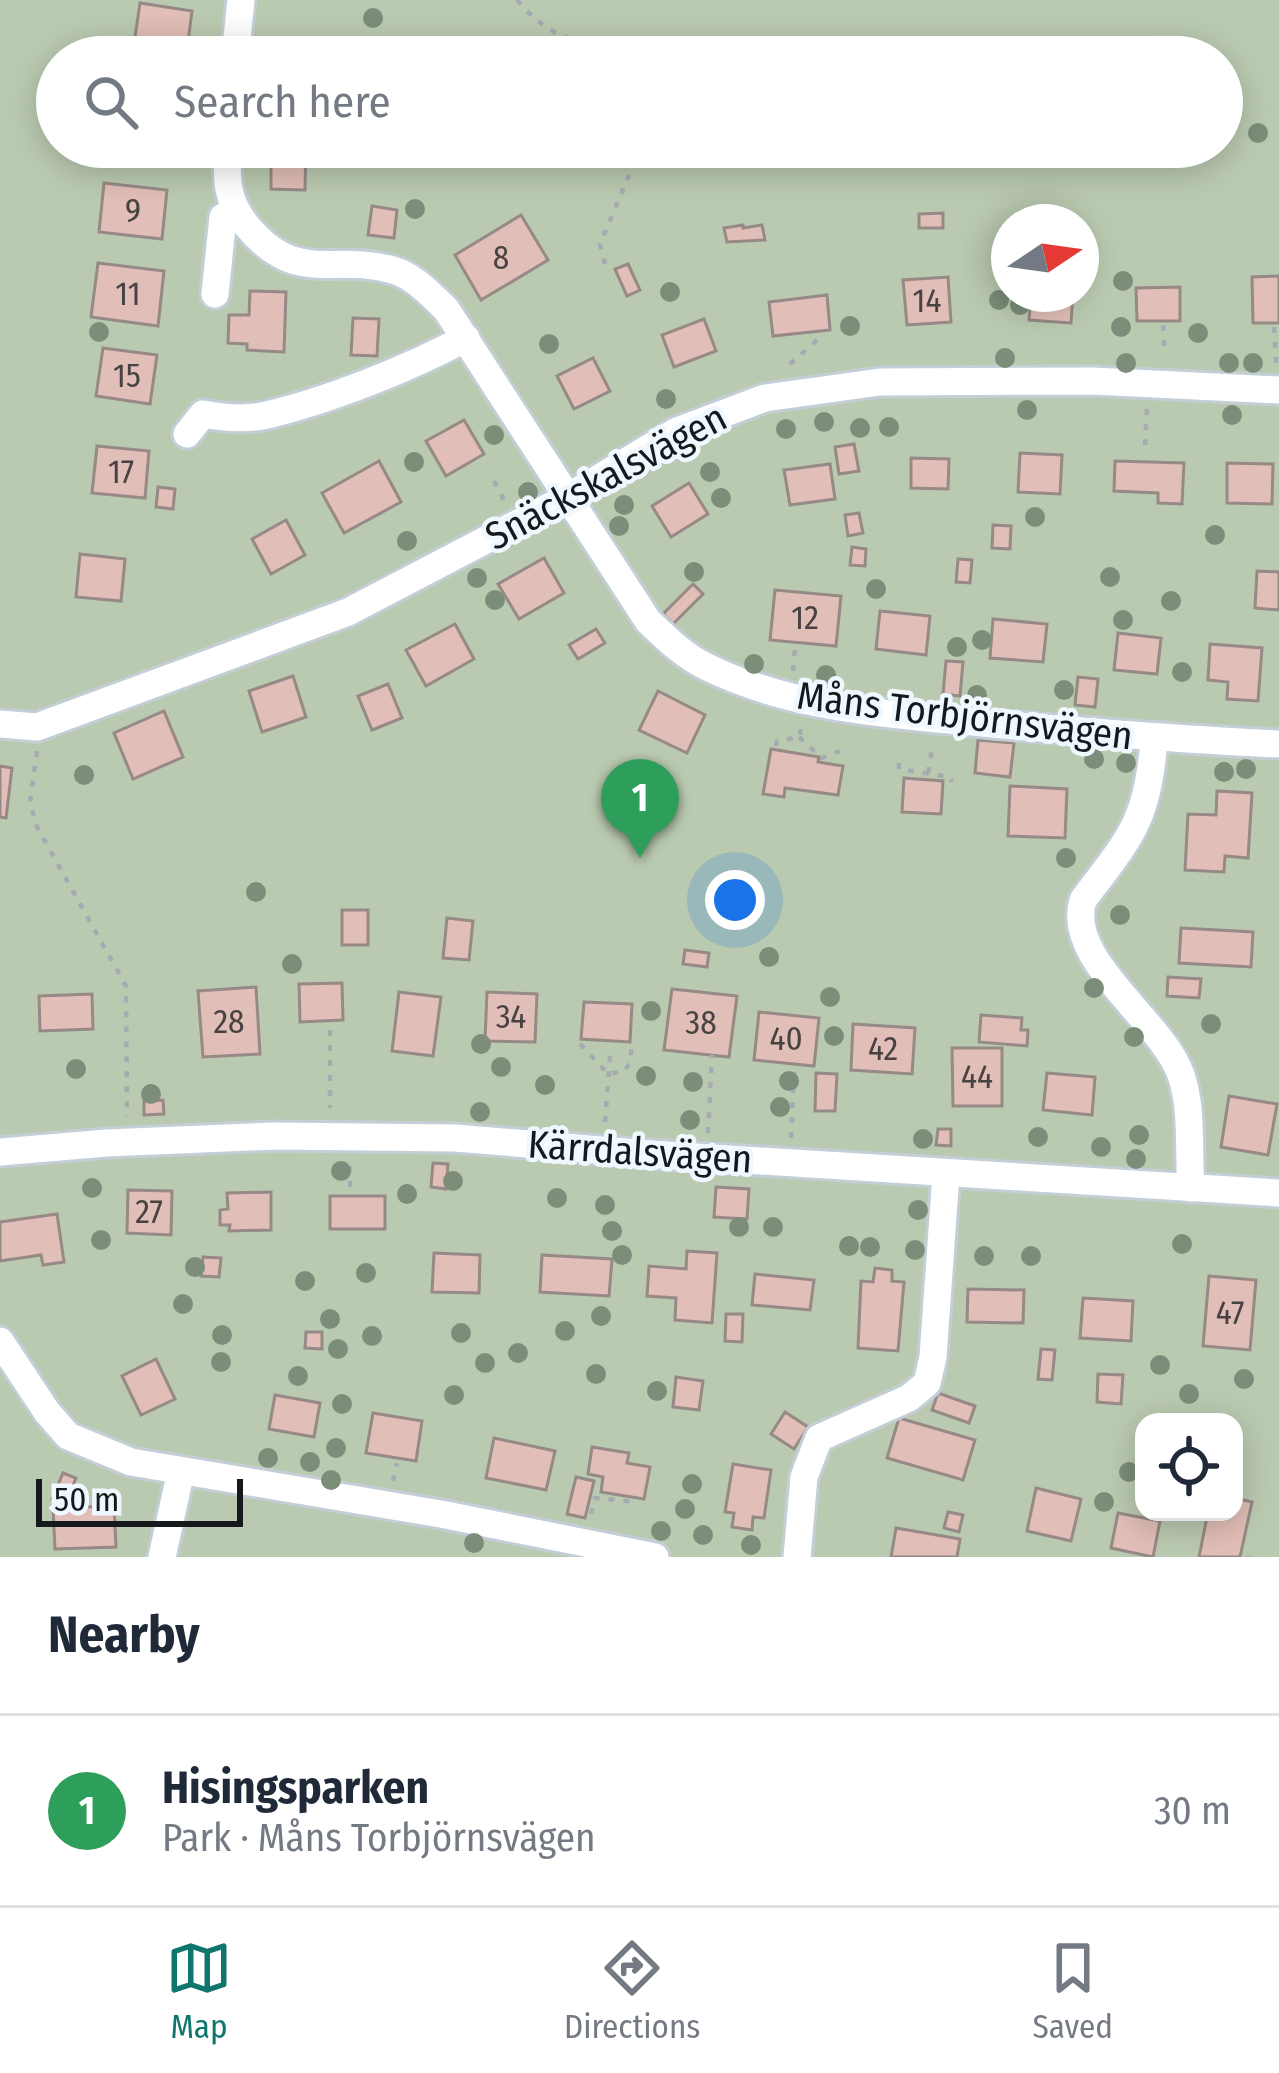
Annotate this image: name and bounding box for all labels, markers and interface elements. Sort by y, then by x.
search box [36,36,1243,168]
icon: search [78,69,144,135]
text: Search here [174,75,391,129]
house number: 9 [125,191,141,231]
north arrow [991,204,1099,312]
house number: 8 [493,238,509,278]
house number: 11 [115,274,141,314]
house number: 14 [913,281,941,321]
house number: 15 [113,356,141,396]
street label: Snäckskalsvägen [478,394,734,560]
house number: 17 [108,452,134,492]
house number: 12 [791,598,819,638]
street label: Måns Torbjörnsvägen [795,673,1135,759]
pin: 1 [601,759,679,858]
your location [705,870,765,930]
house number: 34 [496,997,526,1037]
house number: 28 [213,1002,245,1042]
house number: 38 [685,1003,717,1043]
house number: 40 [769,1019,803,1059]
house number: 42 [868,1029,898,1069]
house number: 44 [961,1057,993,1097]
street label: Kärrdalsvägen [526,1121,754,1183]
house number: 27 [135,1192,163,1232]
house number: 47 [1216,1293,1244,1333]
map controls [1135,1413,1243,1521]
button: locate [1135,1413,1243,1521]
scale bar [36,1473,243,1526]
text: 50 m [54,1480,119,1520]
text: Nearby [48,1604,200,1666]
text: Hisingsparken [162,1761,429,1815]
text: 1 [79,1788,95,1834]
text: 30 m [1154,1788,1231,1834]
text: Park · Måns Torbjörnsvägen [162,1815,596,1861]
tab: Map [166,1935,232,2047]
tab: Directions [564,1935,700,2047]
tab: Saved [1032,1935,1113,2047]

